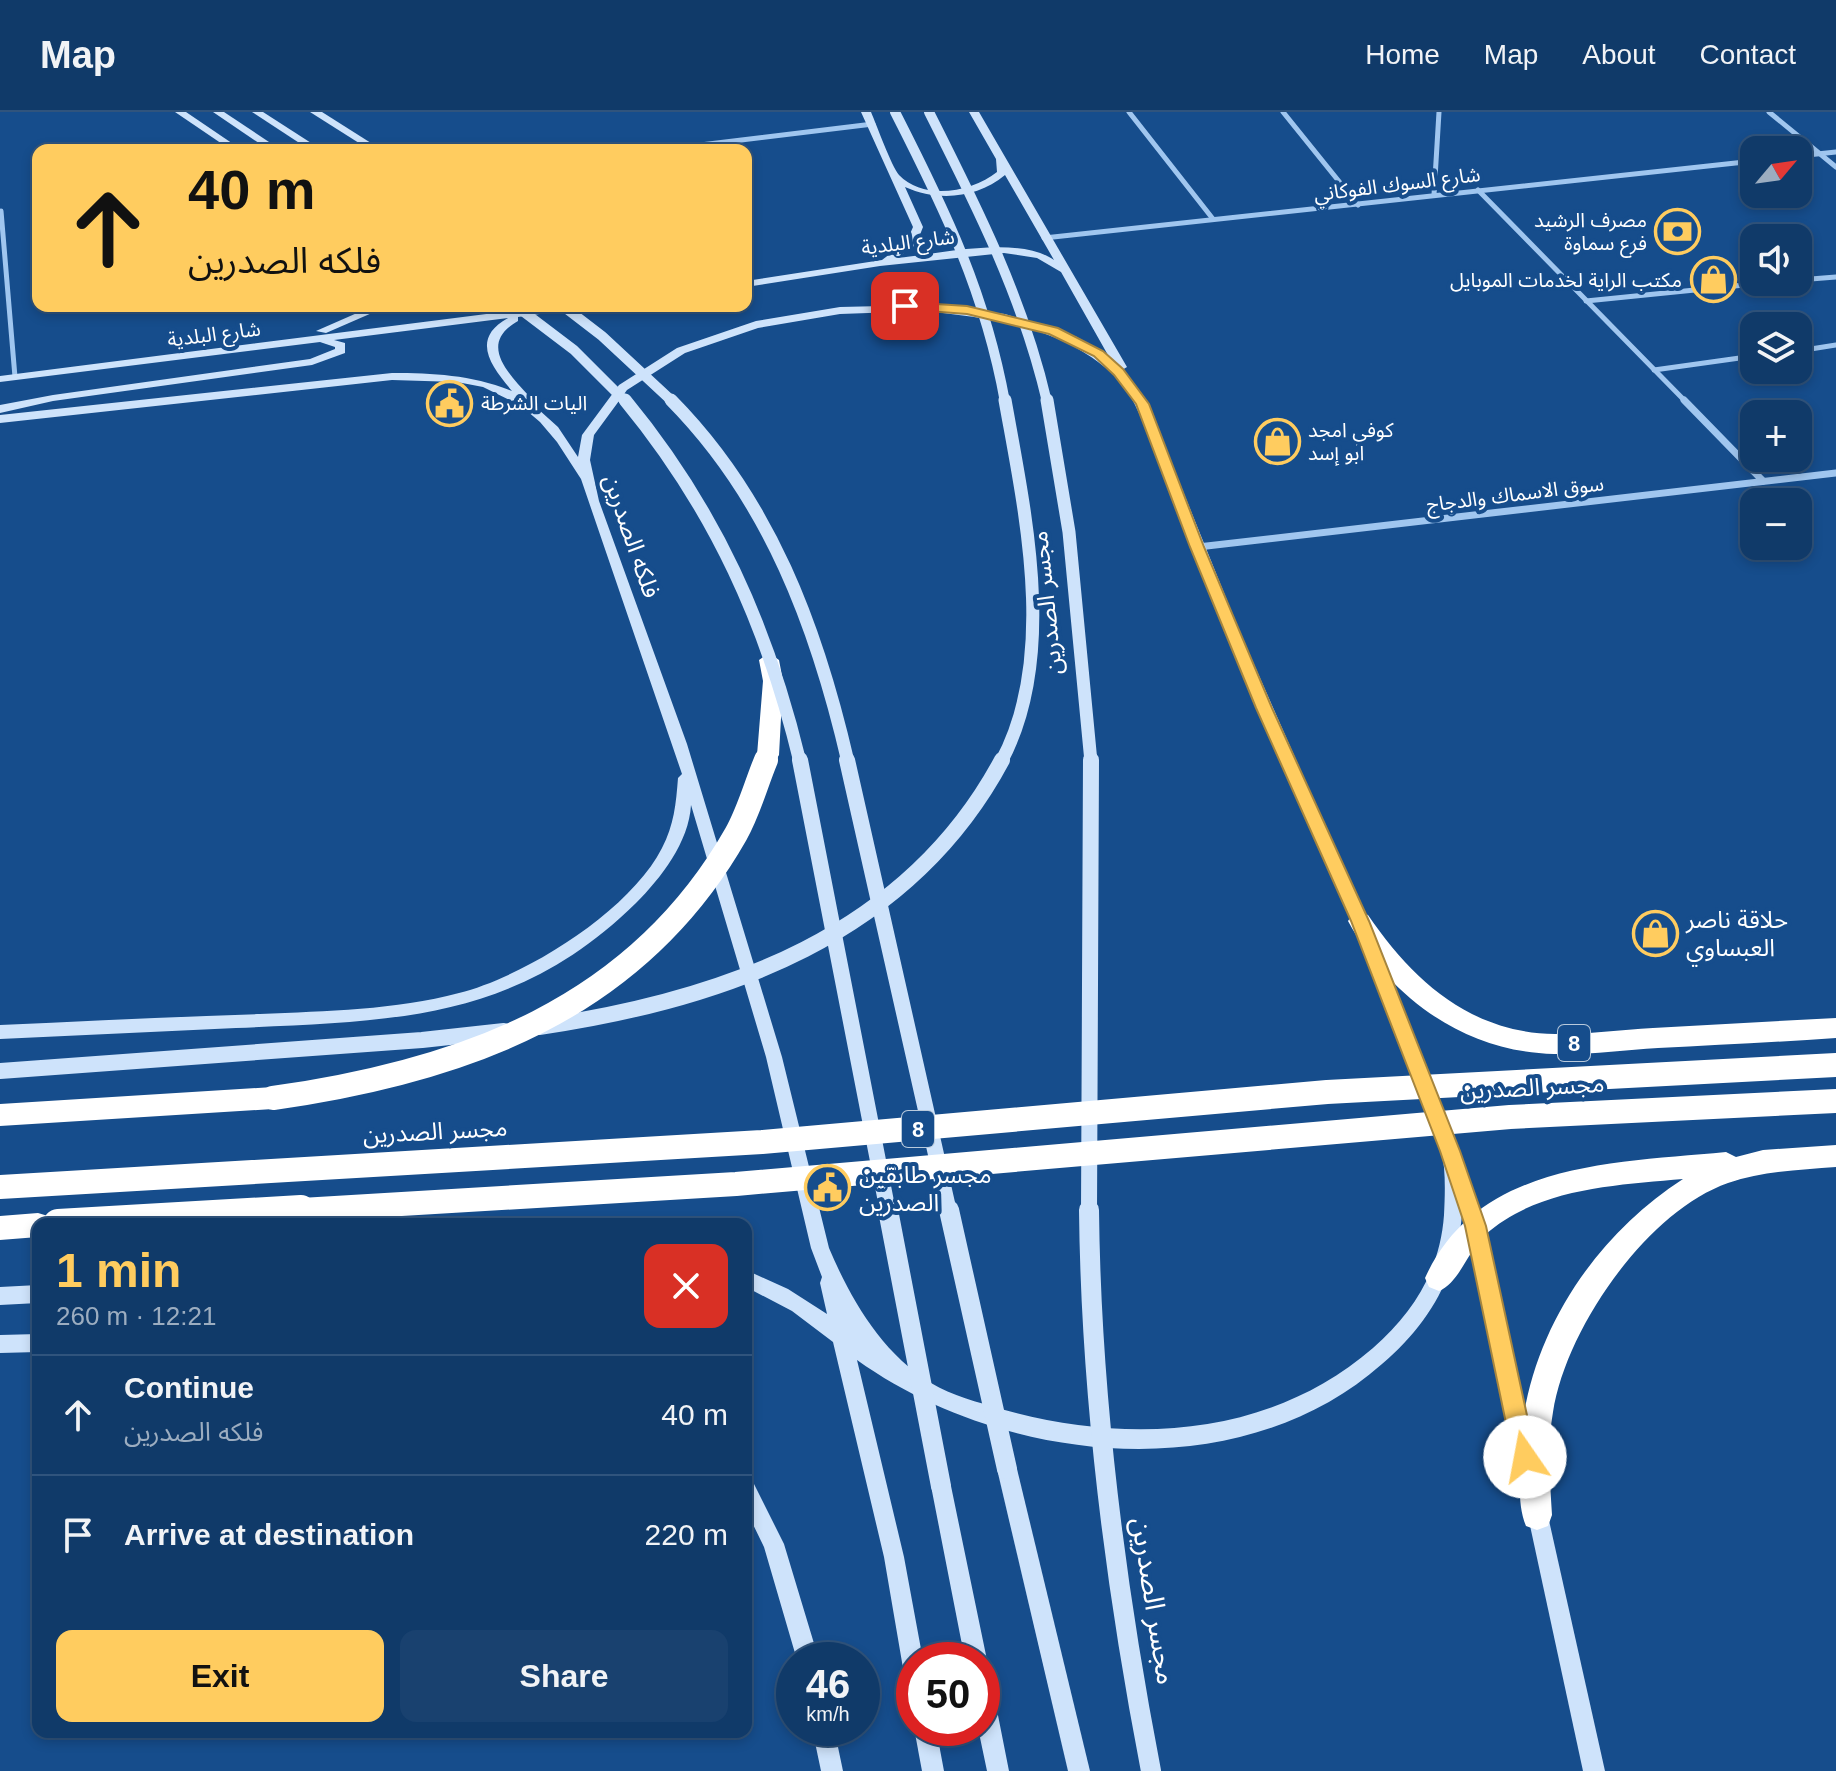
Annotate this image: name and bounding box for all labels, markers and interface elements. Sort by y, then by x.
text: Map [40,34,116,76]
text: Home [1365,39,1440,70]
text: Map [1484,39,1538,70]
text: About [1582,39,1656,70]
text: Contact [1700,39,1796,70]
north arrow [1740,136,1812,208]
map controls [1740,136,1812,560]
text: 40 m [188,158,316,221]
street label: شارع السوك الفوكاني [1312,163,1482,210]
icon: ahead [56,176,160,280]
bank icon: مصرف الرشيد فرع سماوة [1654,207,1702,255]
place label: مصرف الرشيد فرع سماوة [1534,209,1647,258]
button: sound [1740,224,1812,296]
street label: شارع البلدية [860,225,956,263]
text: فلكه الصدرين [188,240,381,281]
shop icon: مكتب الراية لخدمات الموبايل [1689,256,1737,304]
place label: مكتب الراية لخدمات الموبايل [1450,269,1682,292]
pin [871,272,939,340]
icon: arrive [883,284,927,328]
button: layers [1740,312,1812,384]
street label: شارع البلدية [166,317,262,355]
public building icon: اليات الشرطة [426,379,474,427]
place label: اليات الشرطة [481,392,587,415]
button: + [1740,400,1812,472]
shop icon: كوفي امجد ابو إسد [1253,417,1301,465]
place label: كوفي امجد ابو إسد [1308,419,1394,466]
street label: فلكه الصدرين [597,471,666,602]
street label: سوق الاسماك والدجاج [1425,472,1606,520]
button: − [1740,488,1812,560]
street label: مجسر الصدرين [1025,530,1068,676]
place label: حلاقة ناصر العبساوي [1685,906,1788,966]
shop icon: حلاقة ناصر العبساوي [1631,909,1679,957]
road number: 8 [1558,1025,1590,1061]
street label: مجسر الصدرين [1459,1070,1605,1105]
road number: 8 [902,1111,934,1147]
street label: مجسر الصدرين [362,1114,508,1149]
place label: مجسر طابقين الصدرين [859,1161,992,1217]
public building icon: مجسر طابقين الصدرين [804,1164,852,1212]
text: 1 min [56,1244,181,1297]
button: close [644,1244,728,1328]
text: 260 m · 12:21 [56,1301,216,1331]
text: Continue [124,1371,254,1404]
icon: ahead [56,1393,100,1437]
text: 40 m [661,1398,728,1431]
position arrow [1483,1415,1567,1499]
text: فلكه الصدرين [124,1417,263,1447]
icon: arrive [56,1513,100,1557]
street label: مجسر الصدرين [1124,1515,1183,1687]
text: Arrive at destination [124,1518,414,1551]
text: 220 m [645,1518,728,1551]
button: Exit [56,1630,384,1722]
button: Share [400,1630,728,1722]
speed limit sign: 50 [896,1642,1000,1746]
text: 46 [806,1662,850,1706]
text: km/h [806,1703,850,1725]

